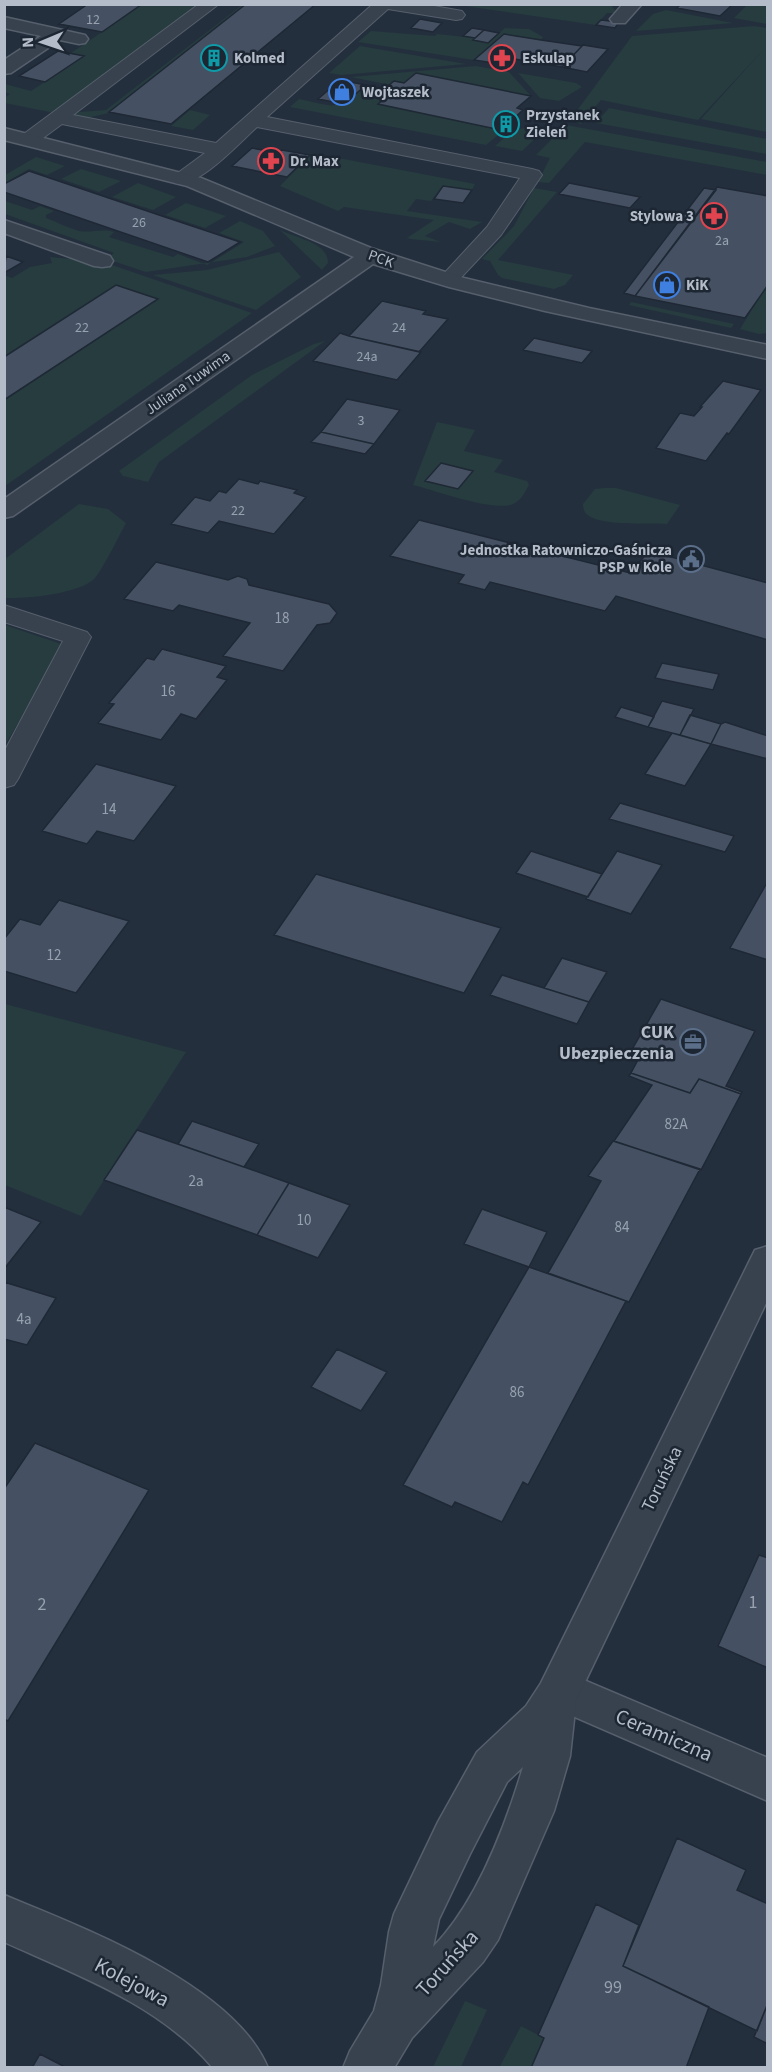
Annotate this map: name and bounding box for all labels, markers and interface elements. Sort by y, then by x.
house number: 12 [86,10,100,30]
north arrow [12,12,72,72]
text: N [17,37,39,48]
building icon: Kolmed [199,43,229,73]
pharmacy icon: Eskulap [487,43,517,73]
place label: Kolmed [234,48,285,69]
place label: Eskulap [522,48,575,69]
shop icon: Wojtaszek [327,77,357,107]
place label: Wojtaszek [362,82,430,103]
place label: Przystanek Zieleń [526,105,600,143]
building icon: Przystanek Zieleń [491,109,521,139]
pharmacy icon: Dr. Max [256,146,286,176]
place label: Dr. Max [290,151,339,172]
pharmacy icon: Stylowa 3 [699,201,729,231]
place label: Stylowa 3 [630,206,694,227]
house number: 26 [132,213,146,233]
house number: 2a [715,231,729,251]
street label: PCK [365,245,397,273]
shop icon: KiK [652,270,682,300]
place label: KiK [686,275,709,296]
house number: 22 [75,318,89,338]
house number: 24 [392,318,406,338]
street label: Juliana Tuwima [141,346,235,420]
house number: 24a [357,347,377,367]
house number: 3 [358,411,365,431]
house number: 22 [231,501,245,521]
place label: Jednostka Ratowniczo-Gaśnicza PSP w Kole [460,540,672,578]
public building icon: Jednostka Ratowniczo-Gaśnicza PSP w Kole [676,544,706,574]
house number: 18 [275,608,289,629]
house number: 16 [161,681,175,702]
house number: 14 [102,799,117,820]
house number: 12 [47,945,61,966]
place label: CUK Ubezpieczenia [559,1020,675,1066]
office icon: CUK Ubezpieczenia [678,1027,708,1057]
house number: 82A [664,1114,688,1135]
house number: 2a [188,1171,204,1192]
house number: 10 [297,1210,311,1231]
house number: 84 [615,1217,630,1238]
house number: 4a [16,1309,32,1330]
house number: 86 [510,1382,524,1403]
street label: Toruńska [636,1442,688,1516]
house number: 1 [749,1590,757,1615]
house number: 2 [38,1592,47,1617]
street label: Ceramiczna [611,1701,717,1769]
street label: Toruńska [409,1923,485,2003]
street label: Kolejowa [89,1950,175,2014]
house number: 99 [604,1975,622,2000]

